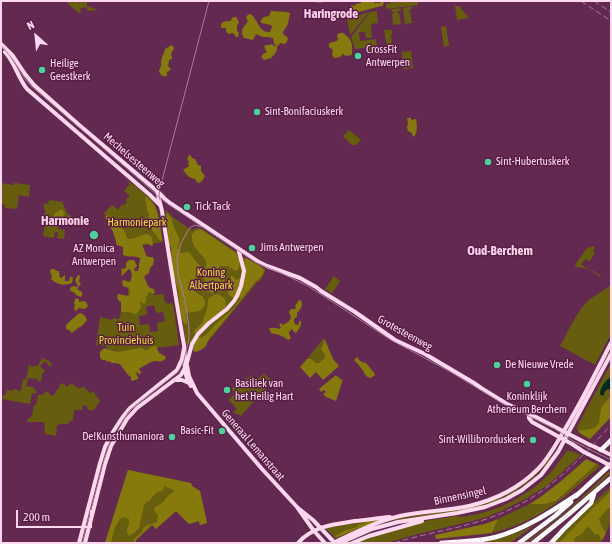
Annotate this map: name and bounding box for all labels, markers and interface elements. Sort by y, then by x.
district label: Haringrode [304,6,358,22]
north arrow [16,16,56,56]
text: N [25,18,36,32]
place label: CrossFit Antwerpen [366,43,410,69]
marker: CrossFit Antwerpen [353,51,363,61]
place label: Heilige Geestkerk [50,57,91,83]
marker: Heilige Geestkerk [37,65,47,75]
place label: Sint-Bonifaciuskerk [265,105,343,119]
marker: Sint-Bonifaciuskerk [252,107,262,117]
street label: Mechelsesteenweg [101,130,167,190]
place label: Sint-Hubertuskerk [496,155,570,169]
marker: Sint-Hubertuskerk [483,157,493,167]
place label: Tick Tack [195,200,231,214]
marker: Tick Tack [182,202,192,212]
district label: Harmonie [41,213,89,229]
park label: Harmoniepark [107,216,167,230]
marker: AZ Monica Antwerpen [88,229,100,241]
place label: Jims Antwerpen [260,241,323,255]
place label: AZ Monica Antwerpen [72,242,116,268]
marker: Jims Antwerpen [247,243,257,253]
district label: Oud-Berchem [467,243,533,259]
park label: Koning Albertpark [189,266,233,292]
street label: Grotesteenweg [375,313,435,353]
park label: Tuin Provinciehuis [99,321,153,347]
place label: De Nieuwe Vrede [505,358,574,372]
marker: De Nieuwe Vrede [492,360,502,370]
place label: Basiliek van het Heilig Hart [235,377,293,403]
marker: Koninklijk Atheneum Berchem [522,379,532,389]
marker: Basiliek van het Heilig Hart [222,385,232,395]
place label: Koninklijk Atheneum Berchem [487,390,567,416]
street label: Generaal Lemanstraat [219,407,287,483]
place label: Basic-Fit [180,424,214,438]
marker: Basic-Fit [217,426,227,436]
place label: De!Kunsthumaniora [82,430,164,444]
marker: De!Kunsthumaniora [167,432,177,442]
place label: Sint-Willibrorduskerk [439,433,525,447]
marker: Sint-Willibrorduskerk [528,435,538,445]
street label: Binnensingel [433,484,487,508]
scale bar [18,502,94,528]
text: 200 m [23,510,50,524]

